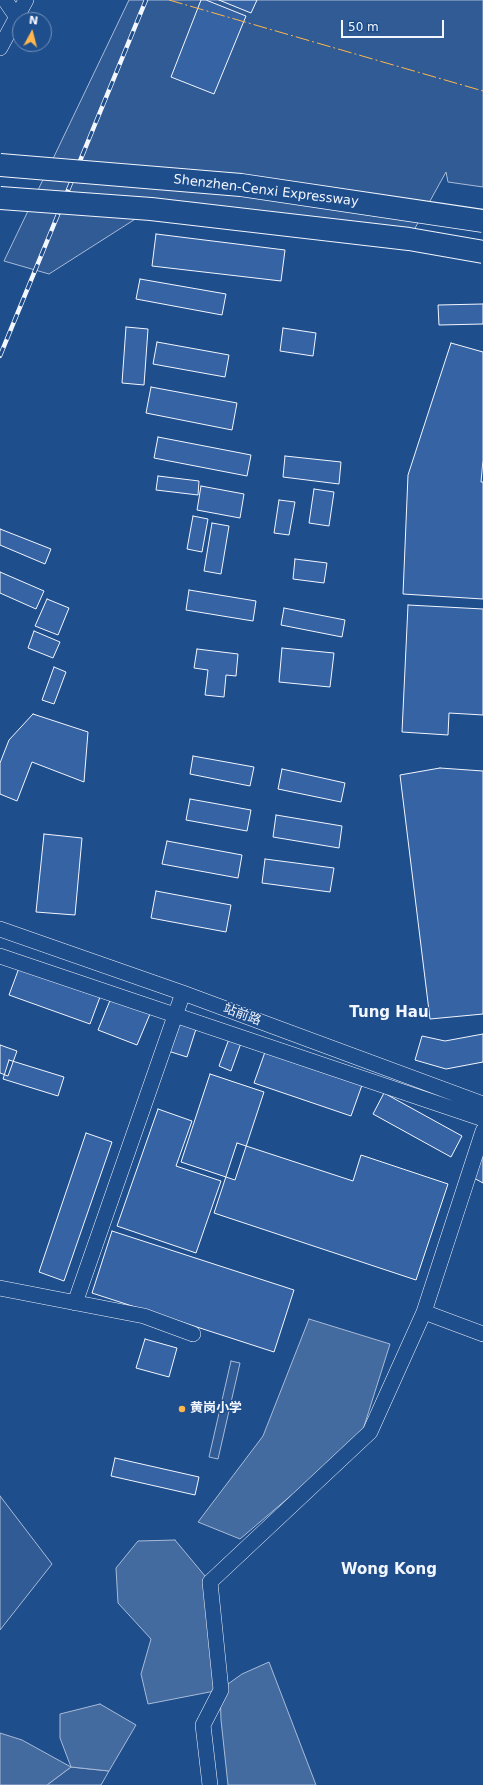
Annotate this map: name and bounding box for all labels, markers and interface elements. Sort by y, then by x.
north arrow [12,12,52,52]
scale bar [343,12,446,38]
text: N [28,14,39,28]
text: 50 m [348,20,379,34]
street label: Shenzhen-Cenxi Expressway [172,172,360,210]
street label: 站前路 [221,1001,263,1029]
district label: Tung Hau [349,1004,429,1022]
place label: 黄岗小学 [190,1401,242,1417]
marker: 黄岗小学 [177,1404,187,1414]
district label: Wong Kong [341,1561,437,1579]

